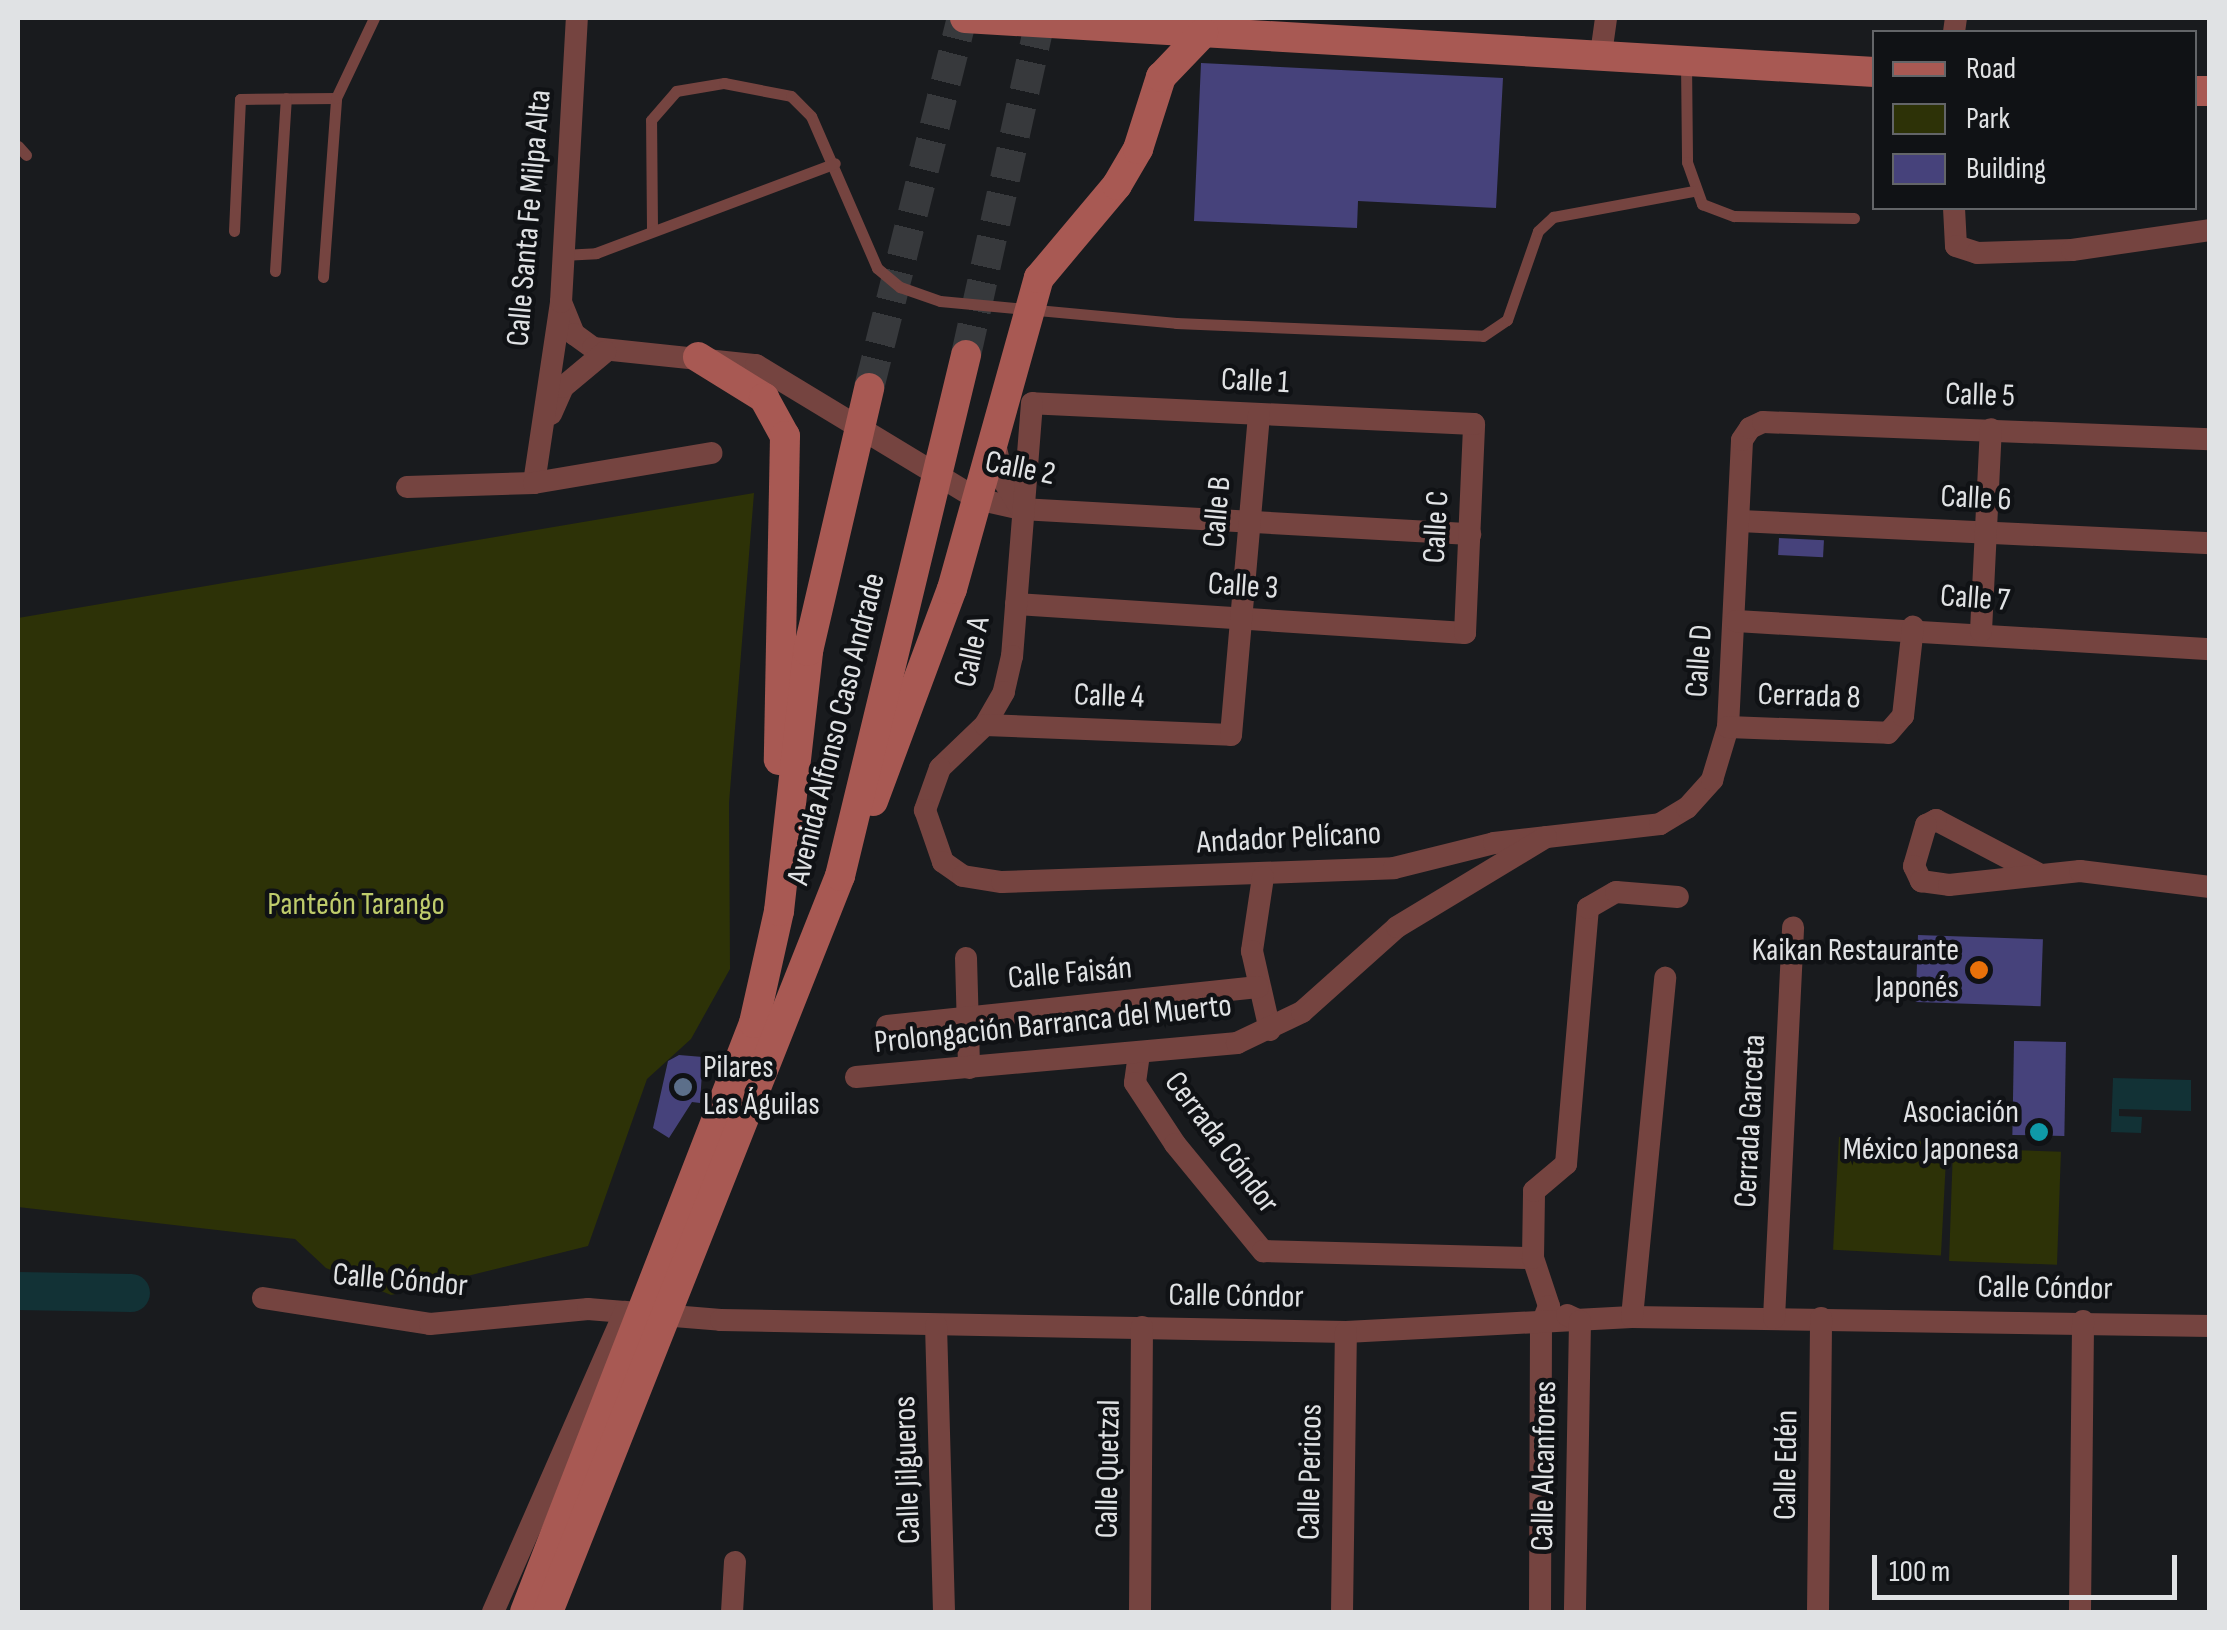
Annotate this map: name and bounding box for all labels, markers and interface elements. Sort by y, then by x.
legend [1872,30,2197,210]
text: Road [1966,51,2016,87]
street label: Calle Santa Fe Milpa Alta [500,88,560,348]
text: Park [1966,101,2010,137]
text: Building [1966,151,2046,187]
street label: Calle 1 [1220,361,1290,403]
street label: Calle 5 [1944,376,2016,416]
street label: Calle 2 [982,443,1058,495]
street label: Calle B [1196,475,1240,549]
street label: Calle 6 [1939,478,2013,520]
street label: Calle C [1416,490,1458,564]
street label: Calle 3 [1206,565,1280,609]
street label: Avenida Alfonso Caso Andrade [780,569,894,889]
street label: Calle 7 [1939,577,2011,621]
street label: Calle A [947,613,999,691]
street label: Calle D [1678,623,1722,699]
street label: Cerrada 8 [1757,676,1861,718]
street label: Calle 4 [1073,677,1145,717]
street label: Andador Pelícano [1196,815,1382,863]
park label: Panteón Tarango [267,886,445,924]
place label: Kaikan Restaurante Japonés [1752,933,1959,1008]
street label: Calle Faisán [1006,949,1134,999]
marker: Kaikan Restaurante Japonés [1968,959,1990,981]
street label: Prolongación Barranca del Muerto [872,987,1234,1063]
street label: Cerrada Garceta [1727,1034,1775,1208]
place label: Pilares Las Águilas [703,1050,820,1125]
street label: Cerrada Cóndor [1155,1065,1287,1221]
marker: Pilares Las Águilas [672,1076,694,1098]
place label: Asociación México Japonesa [1843,1095,2019,1170]
marker: Asociación México Japonesa [2028,1121,2050,1143]
street label: Calle Cóndor [331,1256,469,1306]
street label: Calle Cóndor [1977,1269,2113,1309]
street label: Calle Cóndor [1168,1277,1304,1317]
street label: Calle Alcanfores [1524,1380,1566,1552]
street label: Calle Jilgueros [886,1395,930,1545]
street label: Calle Quetzal [1089,1399,1129,1539]
street label: Calle Pericos [1291,1404,1331,1540]
street label: Calle Edén [1767,1410,1807,1520]
scale bar [1877,1535,2182,1597]
text: 100 m [1889,1554,1950,1590]

